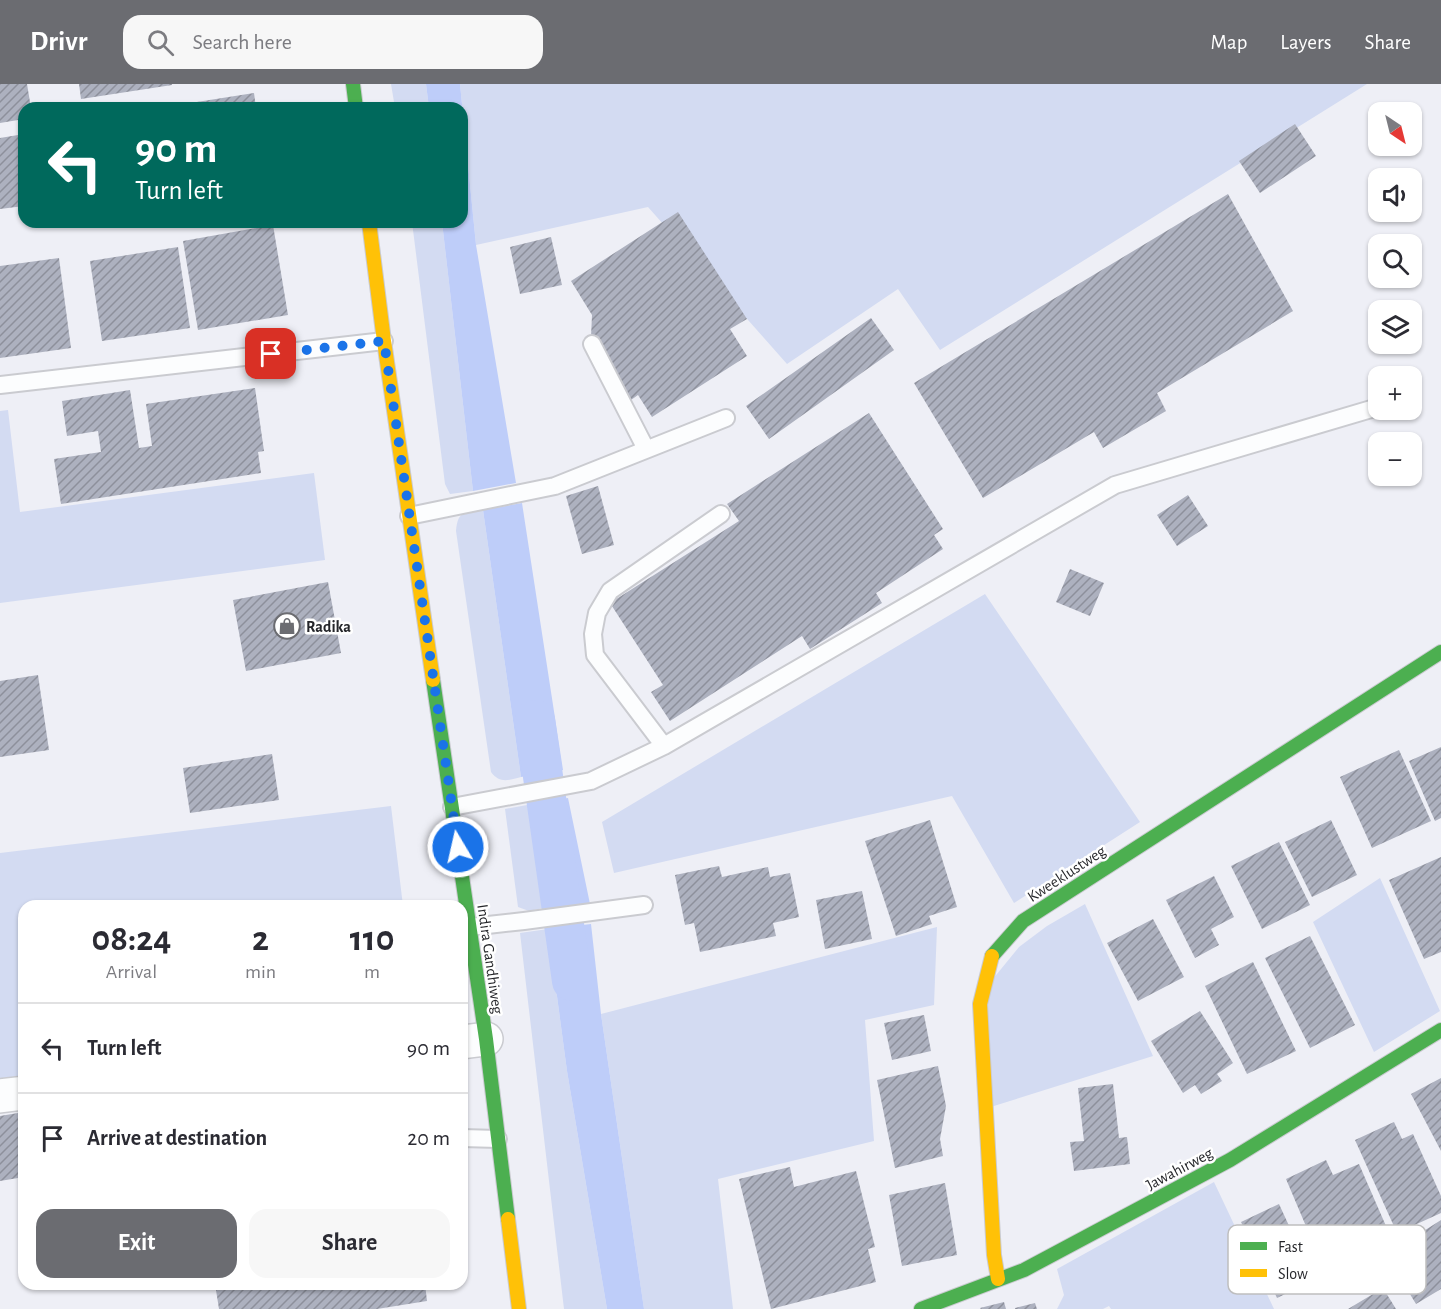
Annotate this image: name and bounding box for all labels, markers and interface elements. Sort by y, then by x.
search box [123,15,543,69]
icon: search [144,26,177,59]
text: Drivr [30,28,87,56]
text: Search here [192,31,292,53]
text: Map [1211,32,1247,53]
text: Layers [1280,32,1331,53]
text: Share [1364,32,1411,53]
north arrow [1368,102,1422,156]
map controls [1368,102,1422,486]
icon: left [36,126,114,204]
text: 90 m [135,128,217,170]
button: sound [1368,168,1422,222]
text: Turn left [135,177,223,204]
button: search [1368,234,1422,288]
button: layers [1368,300,1422,354]
pin [245,328,296,379]
icon: arrive [254,337,287,370]
button: + [1368,366,1422,420]
button: − [1368,432,1422,486]
shop icon: Radika [272,611,302,641]
place label: Radika [306,619,351,635]
position arrow [426,815,490,879]
street label: Kweeklustweg [1025,843,1109,905]
street label: Indira Gandhiweg [474,903,506,1015]
text: 08:24 [92,921,171,957]
text: 2 [252,921,269,957]
text: 110 [350,921,394,957]
text: Arrival [106,962,157,982]
text: min [245,962,276,982]
text: m [364,962,380,982]
icon: left [36,1032,69,1065]
text: Turn left [87,1037,161,1059]
text: 90 m [407,1037,450,1059]
icon: arrive [36,1122,69,1155]
text: Arrive at destination [87,1127,267,1149]
text: 20 m [407,1127,450,1149]
street label: Jawahirweg [1144,1145,1216,1193]
button: Exit [36,1209,237,1278]
button: Share [249,1209,450,1278]
legend [1228,1225,1426,1294]
text: Fast [1278,1239,1303,1255]
text: Slow [1278,1266,1308,1282]

